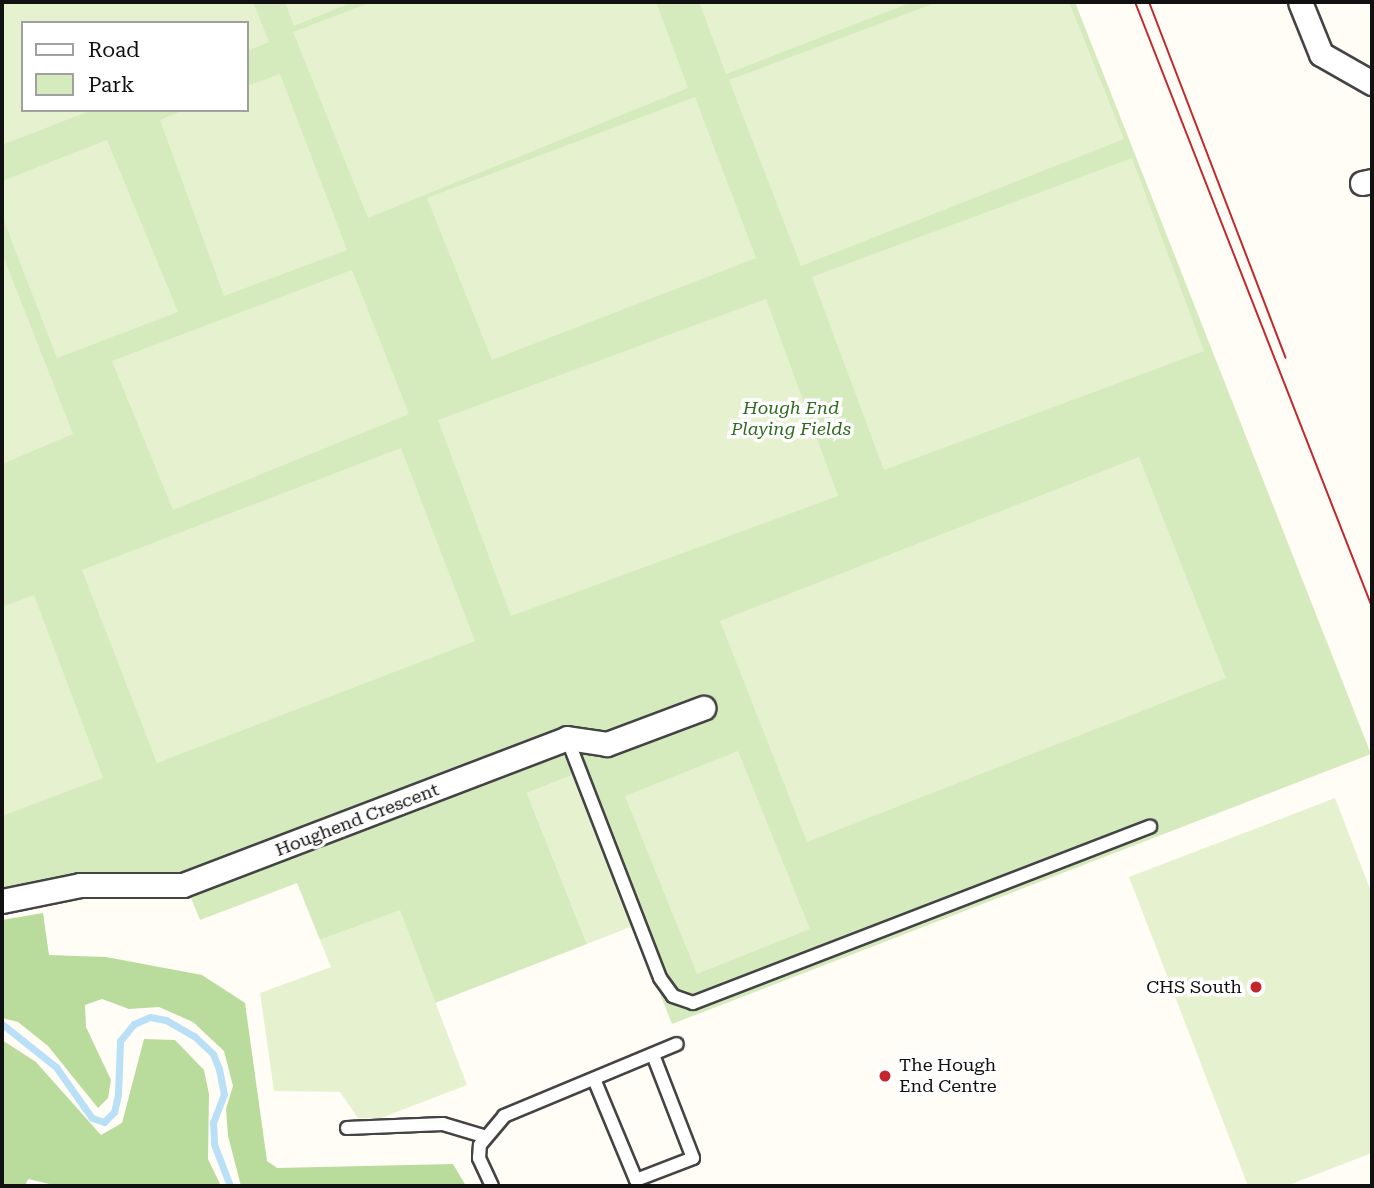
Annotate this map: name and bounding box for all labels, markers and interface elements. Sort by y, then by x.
legend [21,21,248,112]
text: Road [88,38,140,62]
text: Park [88,73,134,97]
park label: Hough End Playing Fields [731,398,851,440]
street label: Houghend Crescent [272,779,442,861]
place label: CHS South [1146,976,1242,998]
marker: CHS South [1248,979,1264,995]
place label: The Hough End Centre [899,1055,997,1098]
marker: The Hough End Centre [877,1068,893,1084]

